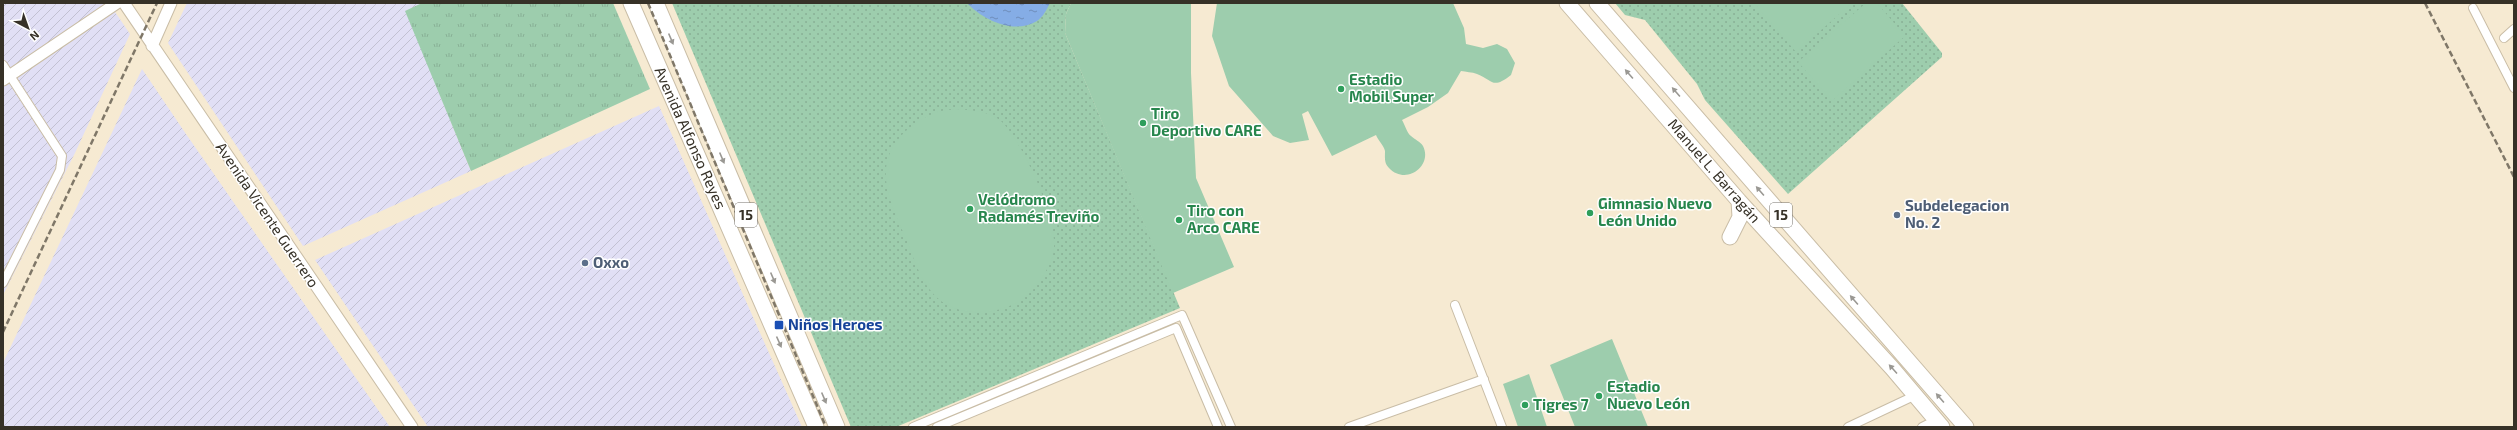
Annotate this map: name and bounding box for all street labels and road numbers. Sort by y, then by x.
street label: Avenida Alfonso Reyes [651,64,730,212]
street label: Manuel L. Barragán [1665,115,1765,226]
street label: Avenida Vicente Guerrero [212,138,323,291]
road number: 15 [735,203,757,227]
road number: 15 [1770,203,1792,227]

